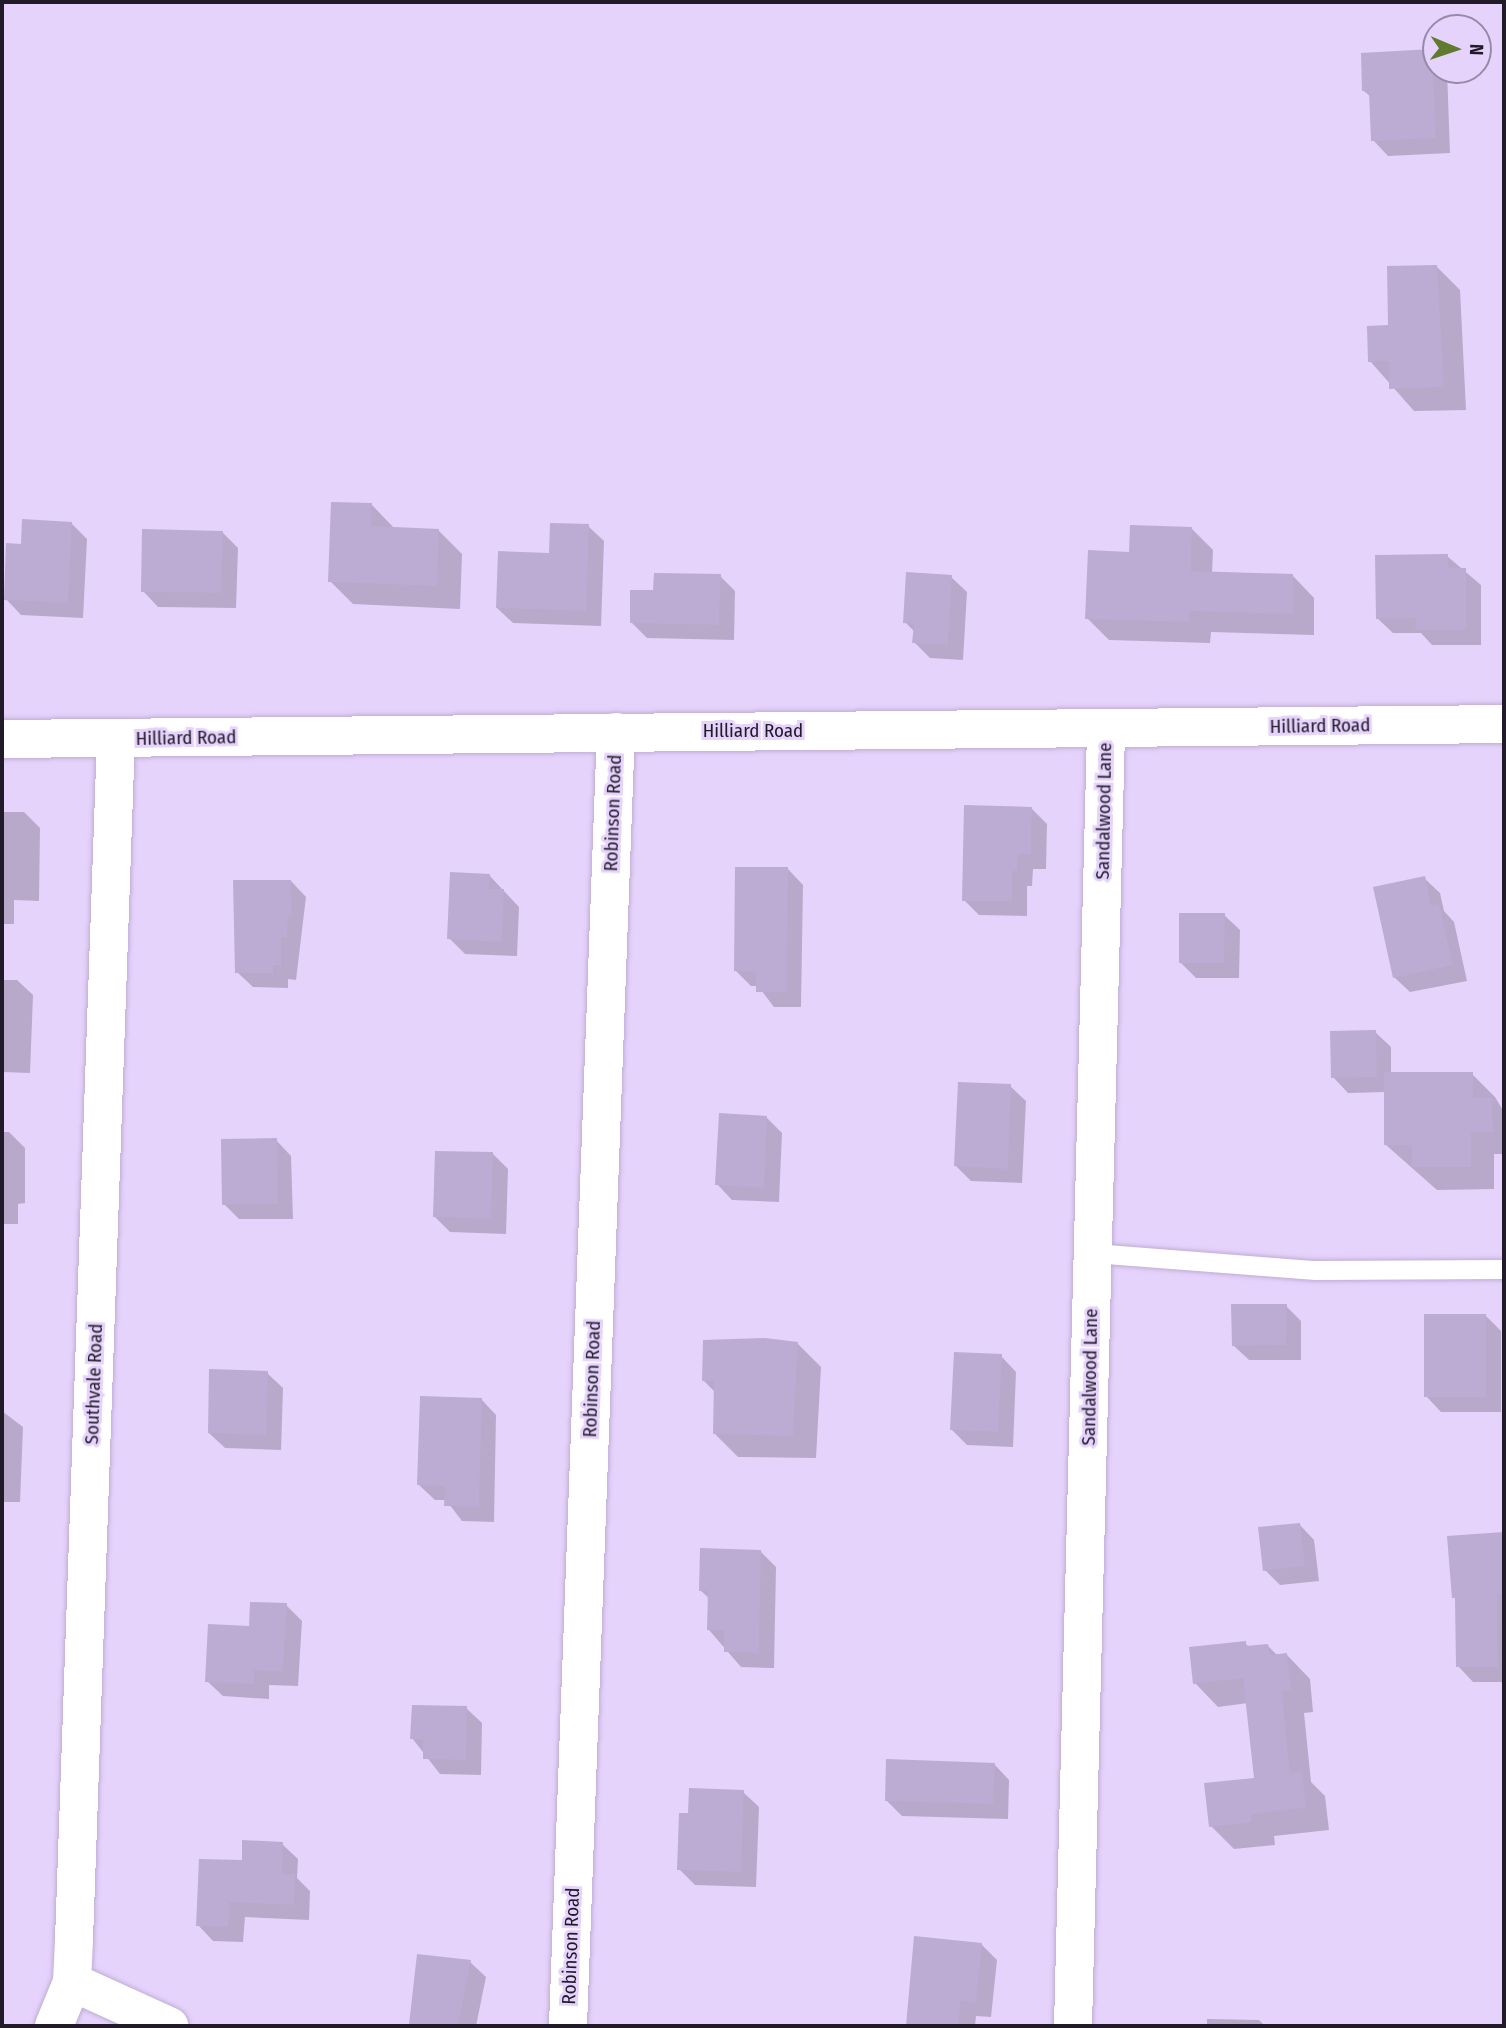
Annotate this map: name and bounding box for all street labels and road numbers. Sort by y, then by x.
street label: Hilliard Road [1270,714,1370,738]
street label: Hilliard Road [703,720,803,742]
street label: Hilliard Road [136,726,236,750]
street label: Sandalwood Lane [1091,742,1117,880]
street label: Robinson Road [600,754,626,872]
street label: Sandalwood Lane [1077,1308,1103,1446]
street label: Robinson Road [579,1320,605,1438]
street label: Southvale Road [80,1323,108,1445]
street label: Robinson Road [558,1887,584,2005]

